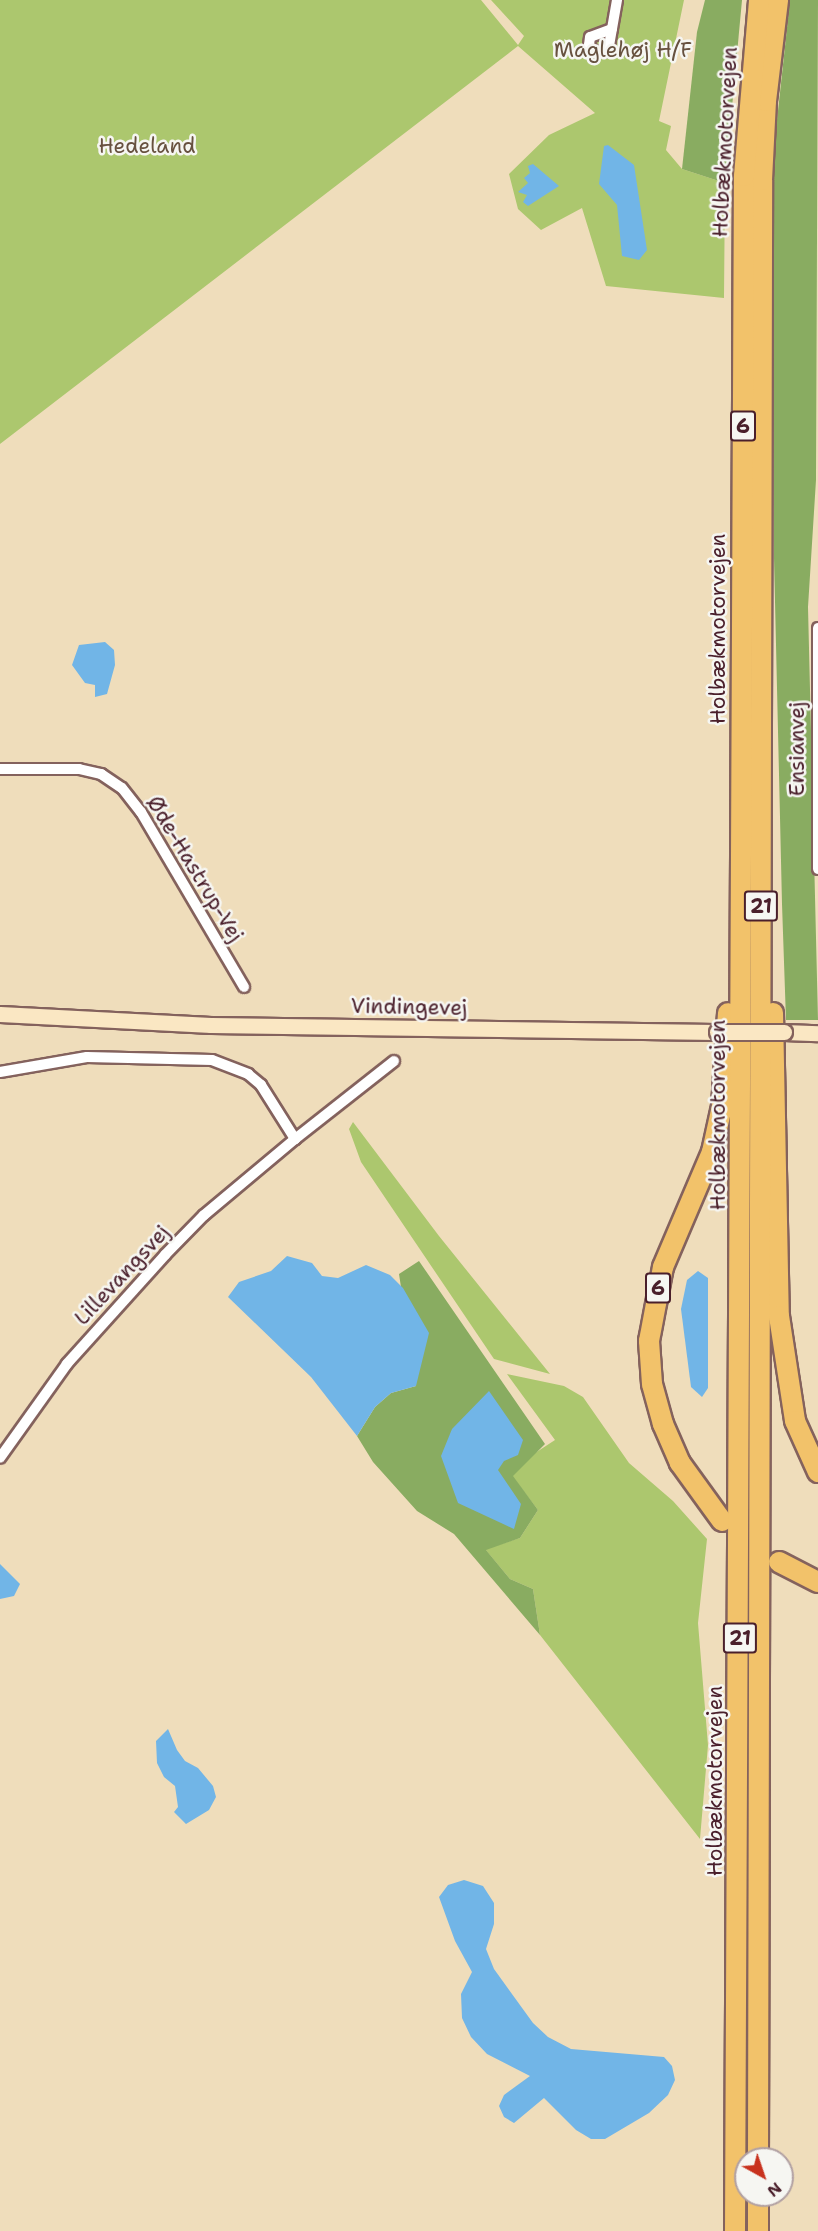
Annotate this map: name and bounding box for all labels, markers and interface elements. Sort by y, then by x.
park label: Maglehøj H/F [554,37,692,63]
street label: Holbækmotorvejen [707,46,743,238]
park label: Hedeland [98,133,196,159]
road number: 6 [730,409,756,443]
street label: Holbækmotorvejen [705,534,731,724]
street label: Ensianvej [784,702,810,796]
street label: Øde-Hastrup-Vej [141,791,249,947]
road number: 21 [743,889,779,923]
street label: Vindingevej [351,993,467,1021]
street label: Holbækmotorvejen [705,1020,731,1210]
street label: Lillevangsvej [69,1220,175,1330]
road number: 6 [644,1271,672,1305]
road number: 21 [722,1621,758,1655]
street label: Holbækmotorvejen [702,1686,728,1876]
north arrow [734,2147,794,2207]
text: N [763,2178,786,2202]

